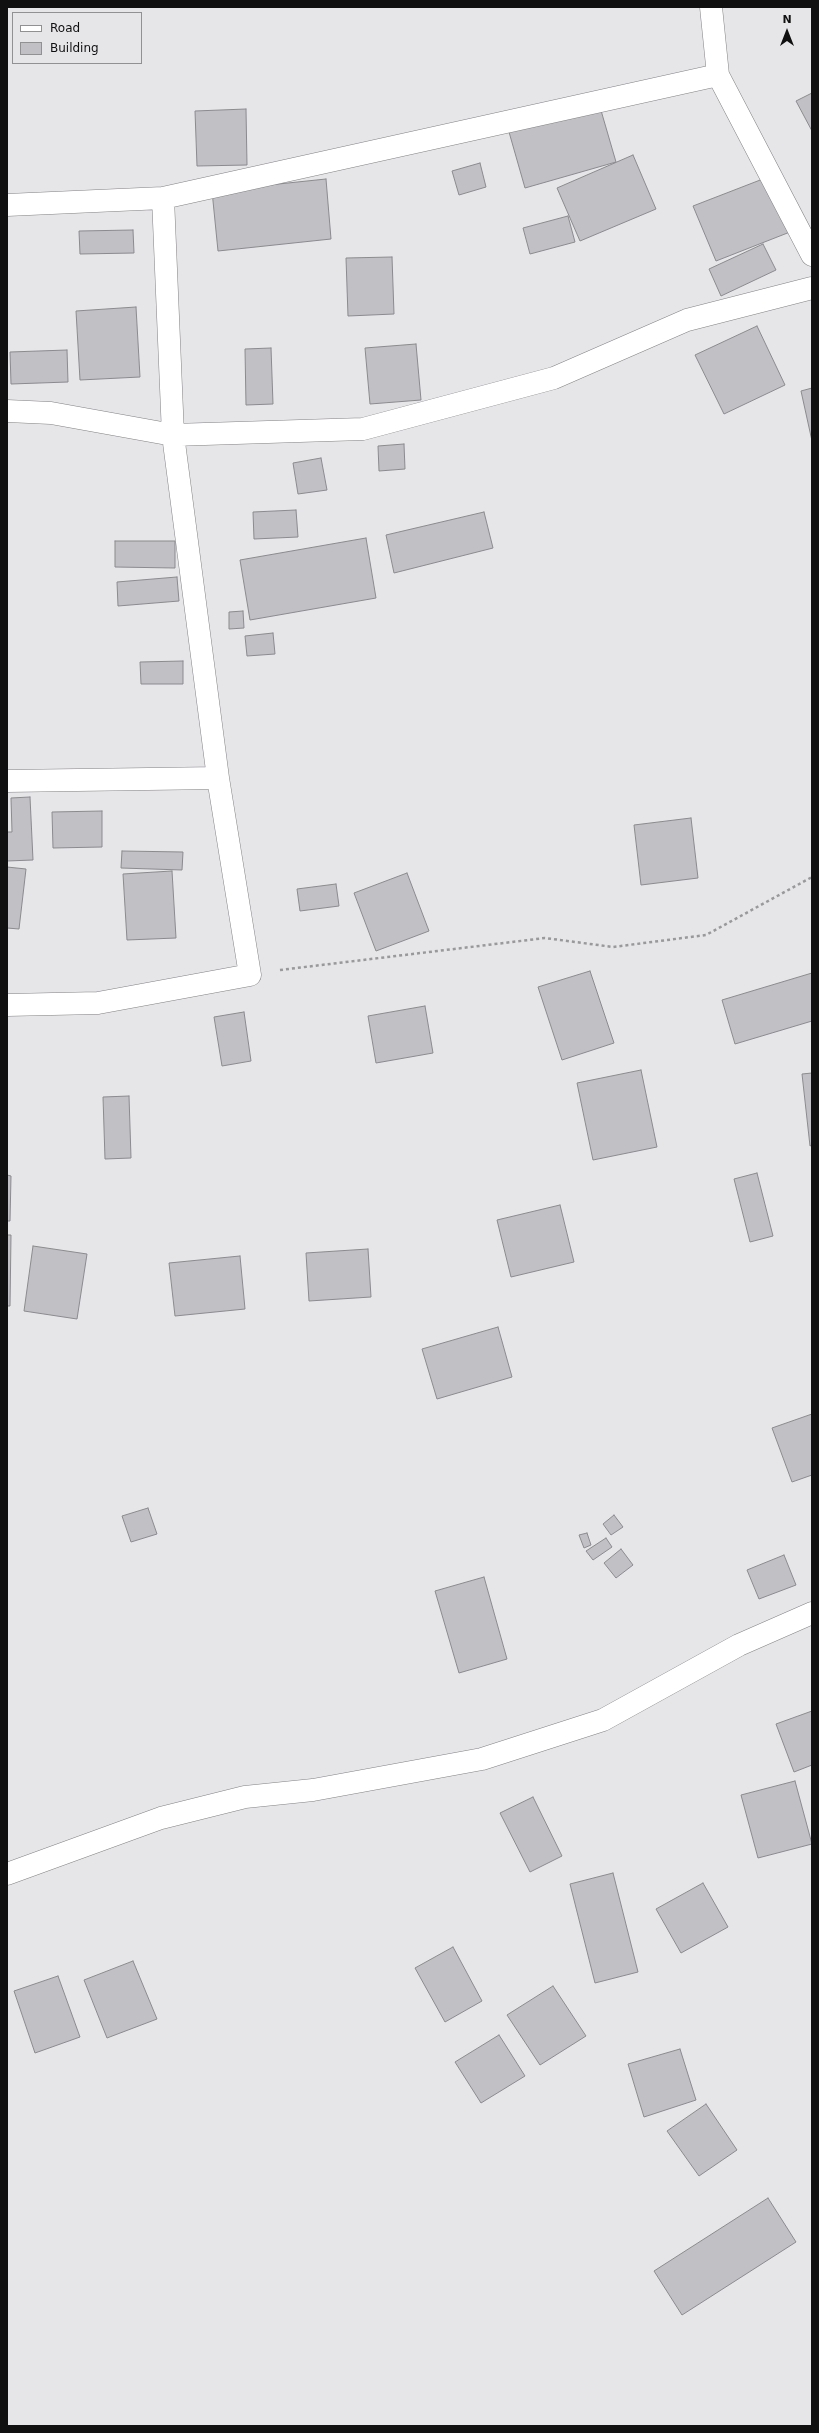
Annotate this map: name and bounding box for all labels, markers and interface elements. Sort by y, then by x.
legend [12,12,142,64]
north arrow [767,12,807,52]
text: N [782,13,792,26]
text: Road [50,21,80,35]
text: Building [50,41,99,55]

